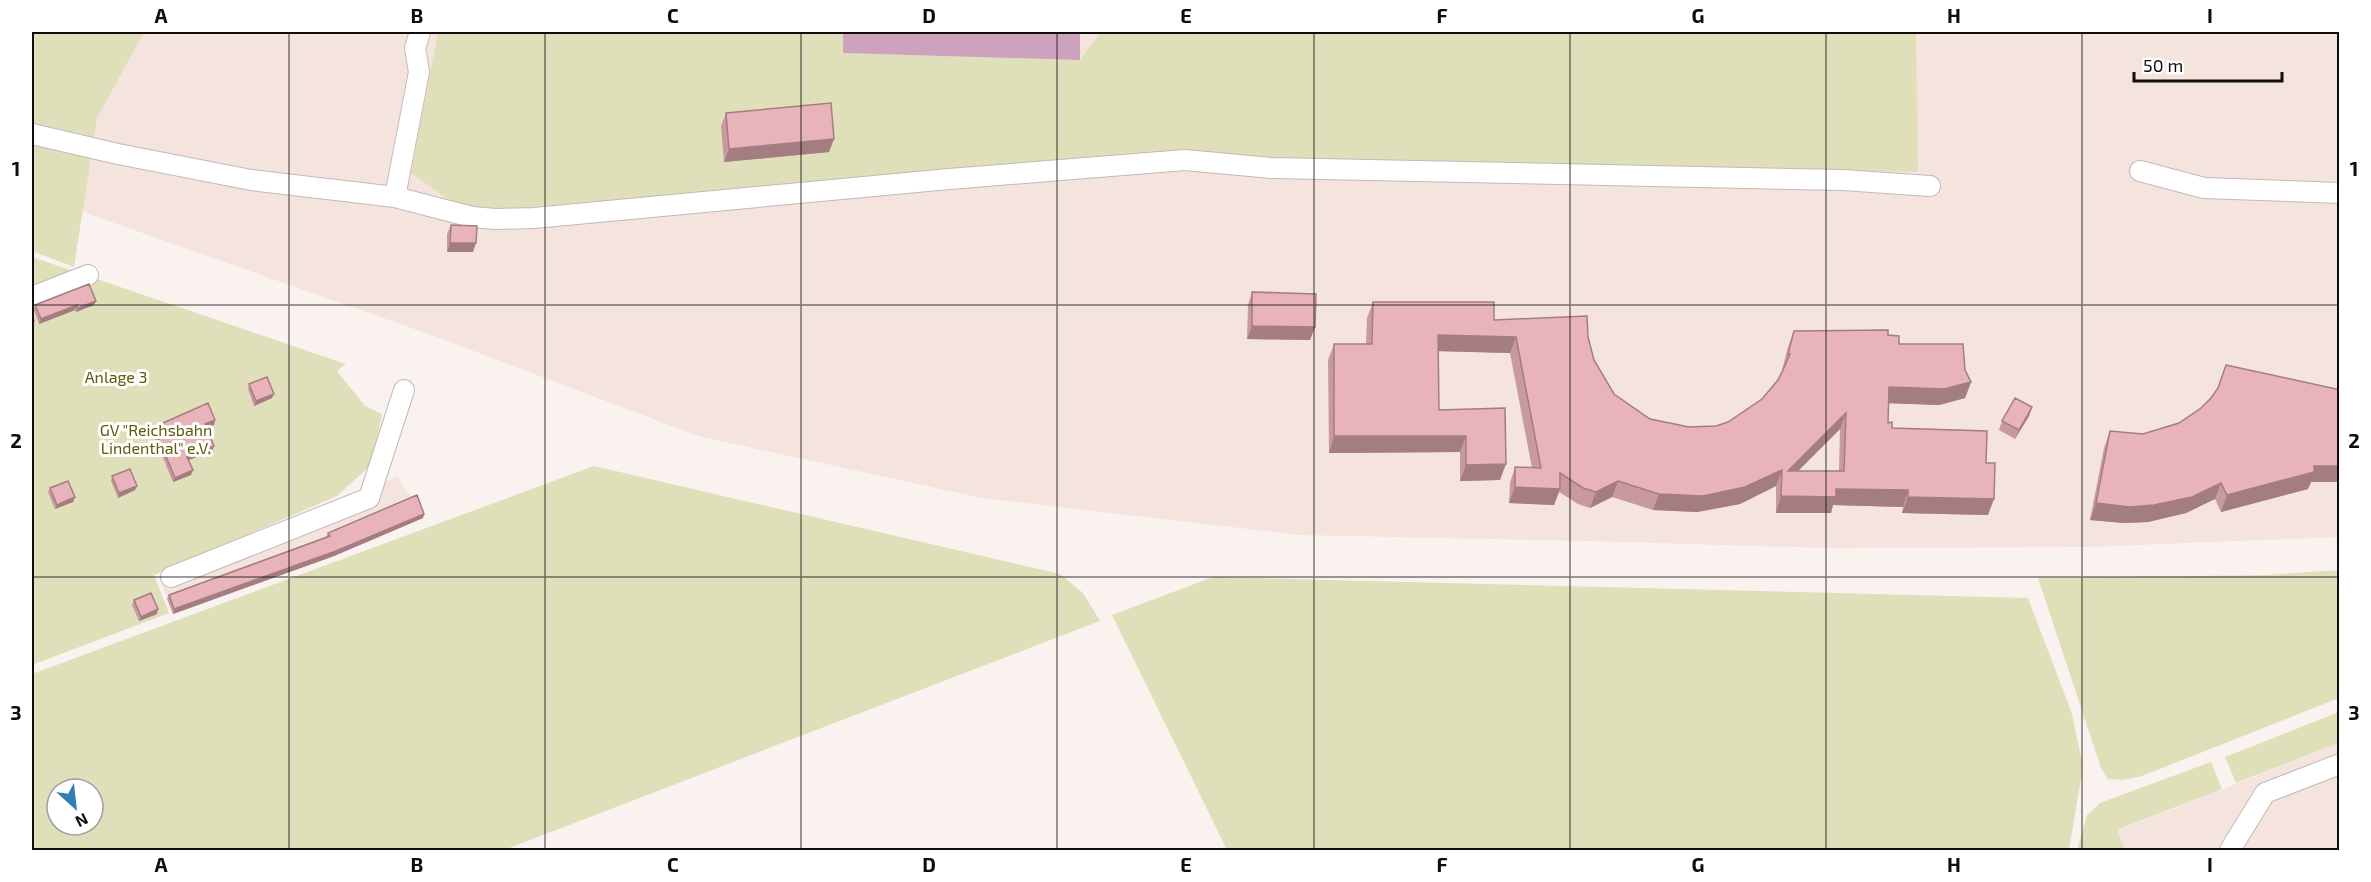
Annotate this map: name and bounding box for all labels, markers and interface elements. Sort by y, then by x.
text: A [154,3,168,27]
text: B [411,3,423,27]
text: C [667,3,679,27]
text: D [922,3,936,27]
text: E [1180,3,1192,27]
text: F [1436,3,1448,27]
text: G [1692,3,1704,27]
text: H [1947,3,1961,27]
text: I [2207,3,2213,27]
scale bar [2134,45,2282,83]
text: 50 m [2143,54,2183,76]
text: 1 [12,156,20,180]
text: 1 [2350,156,2358,180]
park label: Anlage 3 [85,367,147,386]
park label: GV "Reichsbahn Lindenthal" e.V. [100,420,212,457]
text: 2 [10,428,22,452]
text: 2 [2348,428,2360,452]
text: 3 [10,700,22,724]
text: 3 [2348,700,2360,724]
north arrow [45,777,105,837]
text: N [73,810,92,832]
text: A [154,852,168,876]
text: B [411,852,423,876]
text: C [667,852,679,876]
text: D [922,852,936,876]
text: E [1180,852,1192,876]
text: F [1436,852,1448,876]
text: G [1692,852,1704,876]
text: H [1947,852,1961,876]
text: I [2207,852,2213,876]

